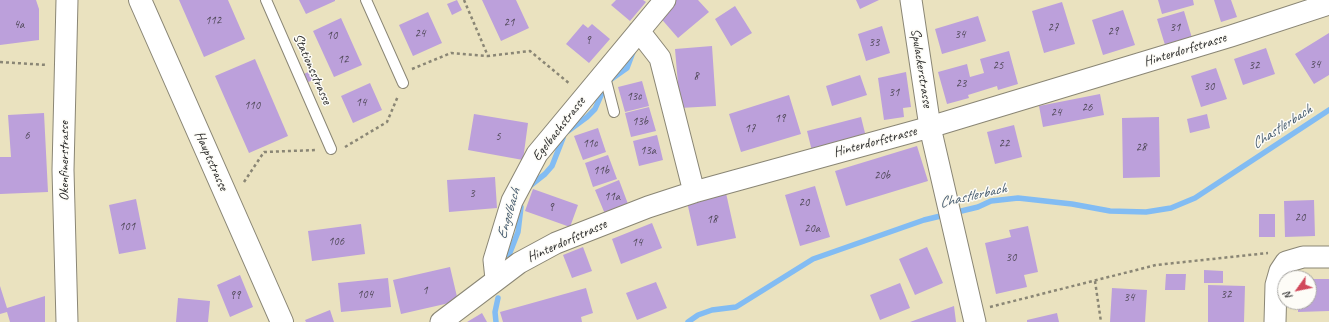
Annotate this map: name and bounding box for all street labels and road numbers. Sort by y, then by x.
street label: Spulackerstrasse [906,27,936,109]
street label: Hinterdorfstrasse [1142,29,1228,71]
street label: Stationsstrasse [289,31,335,107]
street label: Egelbachstrasse [529,94,589,164]
street label: Okenfinerstrasse [56,121,72,201]
street label: Hinterdorfstrasse [832,123,918,161]
street label: Hauptstrasse [190,129,232,193]
street label: Hinterdorfstrasse [525,216,609,266]

